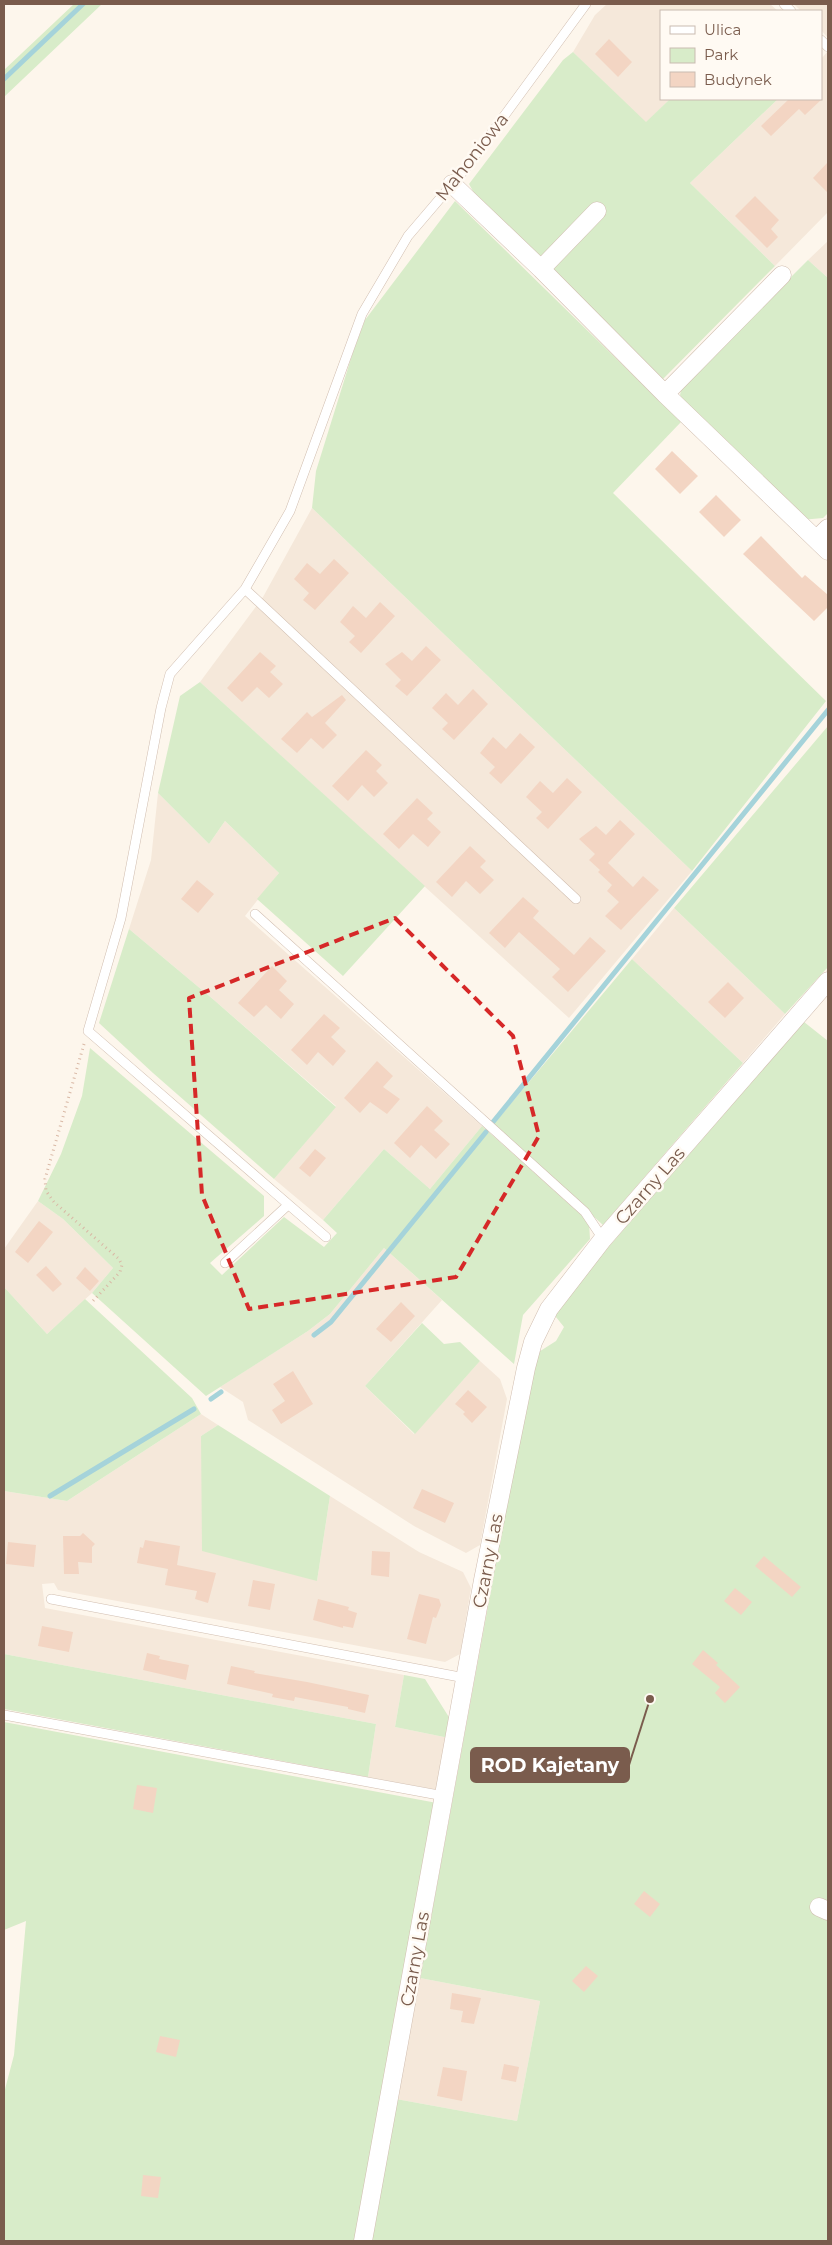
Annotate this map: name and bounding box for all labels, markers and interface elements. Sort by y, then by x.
legend [660,10,822,100]
text: Ulica [704,20,741,39]
text: Park [704,45,738,64]
text: Budynek [704,70,772,89]
street label: Mahoniowa [431,109,513,205]
street label: Czarny Las [610,1143,690,1229]
street label: Czarny Las [468,1512,508,1610]
callout: ROD Kajetany [471,1748,629,1782]
text: ROD Kajetany [481,1754,620,1777]
street label: Czarny Las [396,1910,434,2008]

